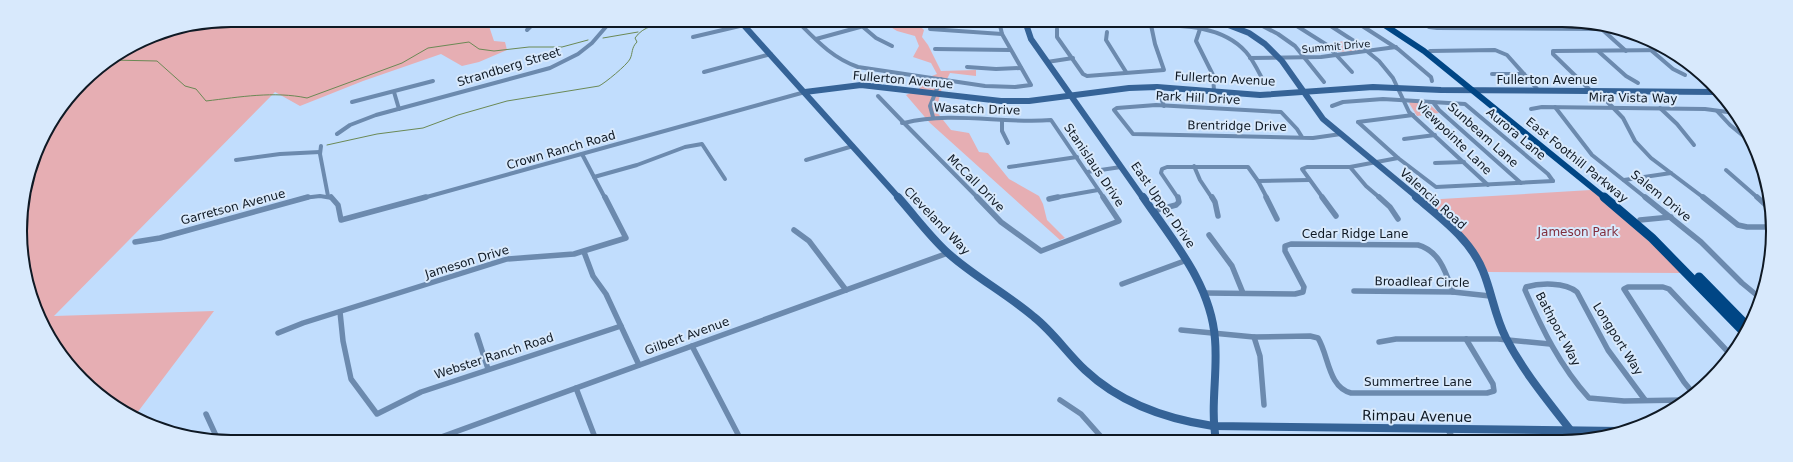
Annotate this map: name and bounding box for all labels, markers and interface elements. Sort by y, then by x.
street label: Summit Drive [1301,38,1371,55]
street label: Strandberg Street [456,45,563,89]
street label: Fullerton Avenue [852,69,954,91]
street label: Fullerton Avenue [1174,69,1276,89]
street label: Fullerton Avenue [1497,73,1597,87]
street label: Park Hill Drive [1155,89,1241,107]
street label: Mira Vista Way [1589,90,1677,106]
street label: Viewpointe Lane [1413,98,1495,178]
street label: Wasatch Drive [933,100,1021,118]
street label: Sunbeam Lane [1445,100,1521,170]
street label: Aurora Lane [1484,105,1548,163]
street label: East Foothill Parkway [1523,115,1631,205]
street label: Brentridge Drive [1187,118,1287,134]
street label: Stanislaus Drive [1061,121,1127,209]
street label: Crown Ranch Road [505,128,617,172]
street label: McCall Drive [944,151,1008,215]
street label: East Upper Drive [1128,159,1198,251]
street label: Valencia Road [1397,166,1469,232]
street label: Salem Drive [1628,168,1694,224]
street label: Cleveland Way [901,184,973,258]
street label: Garretson Avenue [179,186,287,228]
park label: Jameson Park [1537,225,1619,239]
street label: Cedar Ridge Lane [1302,227,1408,241]
street label: Jameson Drive [422,243,511,282]
street label: Broadleaf Circle [1374,274,1470,290]
street label: Bathport Way [1533,290,1583,368]
street label: Longport Way [1590,300,1646,378]
street label: Gilbert Avenue [643,314,731,358]
street label: Webster Ranch Road [433,330,555,382]
street label: Summertree Lane [1364,375,1472,389]
street label: Rimpau Avenue [1362,407,1472,425]

